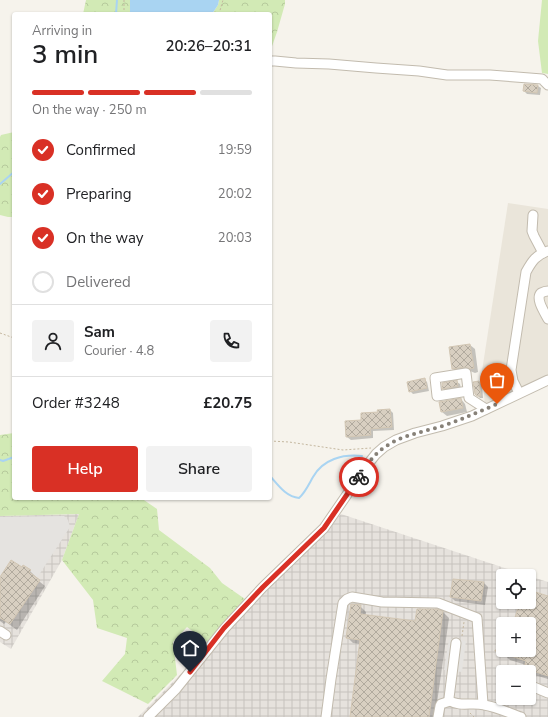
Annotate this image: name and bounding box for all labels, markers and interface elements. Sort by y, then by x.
text: Arriving in [32,22,92,40]
text: 20:26–20:31 [165,36,252,56]
text: 3 min [32,37,98,72]
text: On the way · 250 m [32,101,147,119]
icon: check [32,139,54,161]
text: Confirmed [66,140,136,160]
text: 19:59 [218,141,252,159]
icon: check [32,183,54,205]
text: Preparing [66,184,131,204]
text: 20:02 [218,185,252,203]
icon: check [32,227,54,249]
text: On the way [66,228,144,248]
text: 20:03 [218,229,252,247]
text: Delivered [66,272,131,292]
button: person [32,320,74,362]
button: phone [210,320,252,362]
text: Sam [84,322,115,342]
text: Courier · 4.8 [84,342,154,360]
pin [480,363,514,404]
icon: bag [486,369,508,391]
text: Order #3248 [32,393,120,413]
text: £20.75 [203,393,252,413]
button: Help [32,446,138,492]
button: Share [146,446,252,492]
courier [339,457,379,497]
icon: bike [348,466,370,488]
map controls [496,569,536,705]
button: locate [496,569,536,609]
button: + [496,617,536,657]
pin [173,631,207,672]
icon: home [179,637,201,659]
button: − [496,665,536,705]

